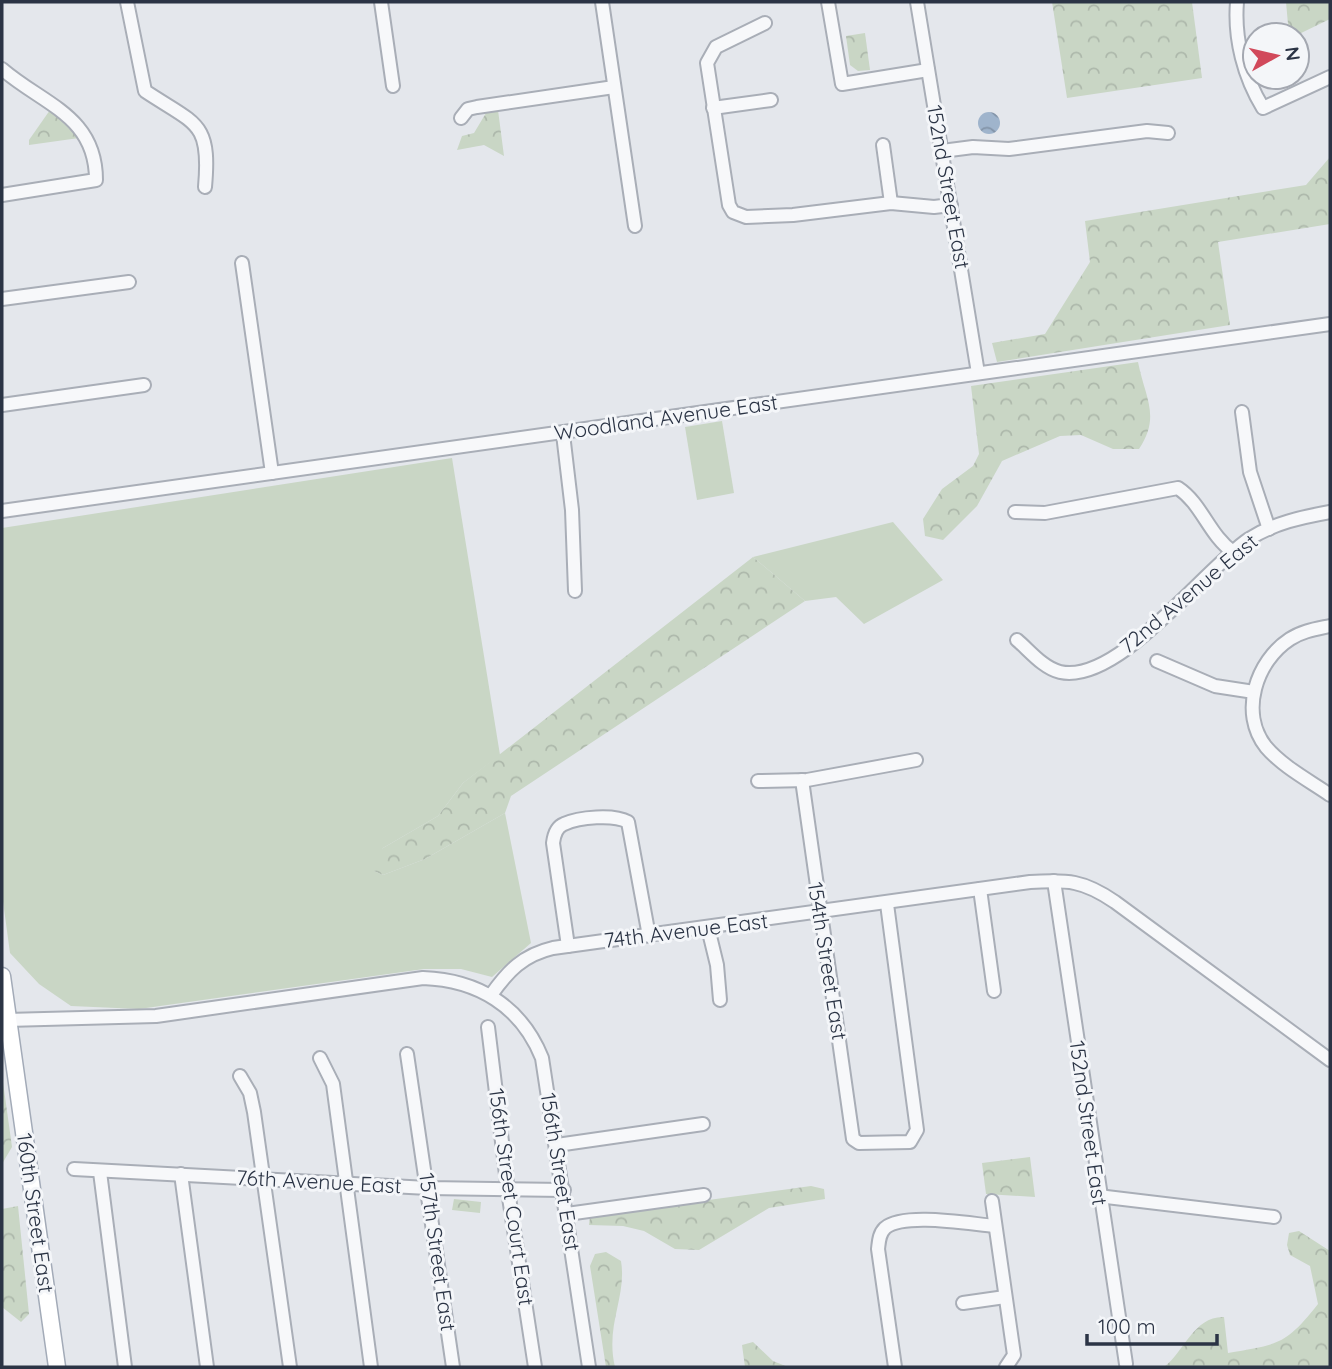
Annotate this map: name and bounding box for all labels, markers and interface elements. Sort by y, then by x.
north arrow [1241,21,1311,91]
text: N [1280,45,1306,62]
street label: 152nd Street East [922,103,976,271]
street label: Woodland Avenue East [552,388,779,446]
street label: 72nd Avenue East [1114,528,1263,659]
street label: 154th Street East [803,880,853,1042]
street label: 74th Avenue East [602,907,769,953]
street label: 152nd Street East [1065,1039,1113,1207]
street label: 156th Street Court East [484,1086,540,1307]
street label: 156th Street East [536,1091,586,1253]
street label: 160th Street East [12,1131,60,1294]
street label: 76th Avenue East [236,1164,402,1198]
street label: 157th Street East [414,1171,462,1333]
scale bar [1087,1302,1216,1346]
text: 100 m [1098,1313,1156,1339]

